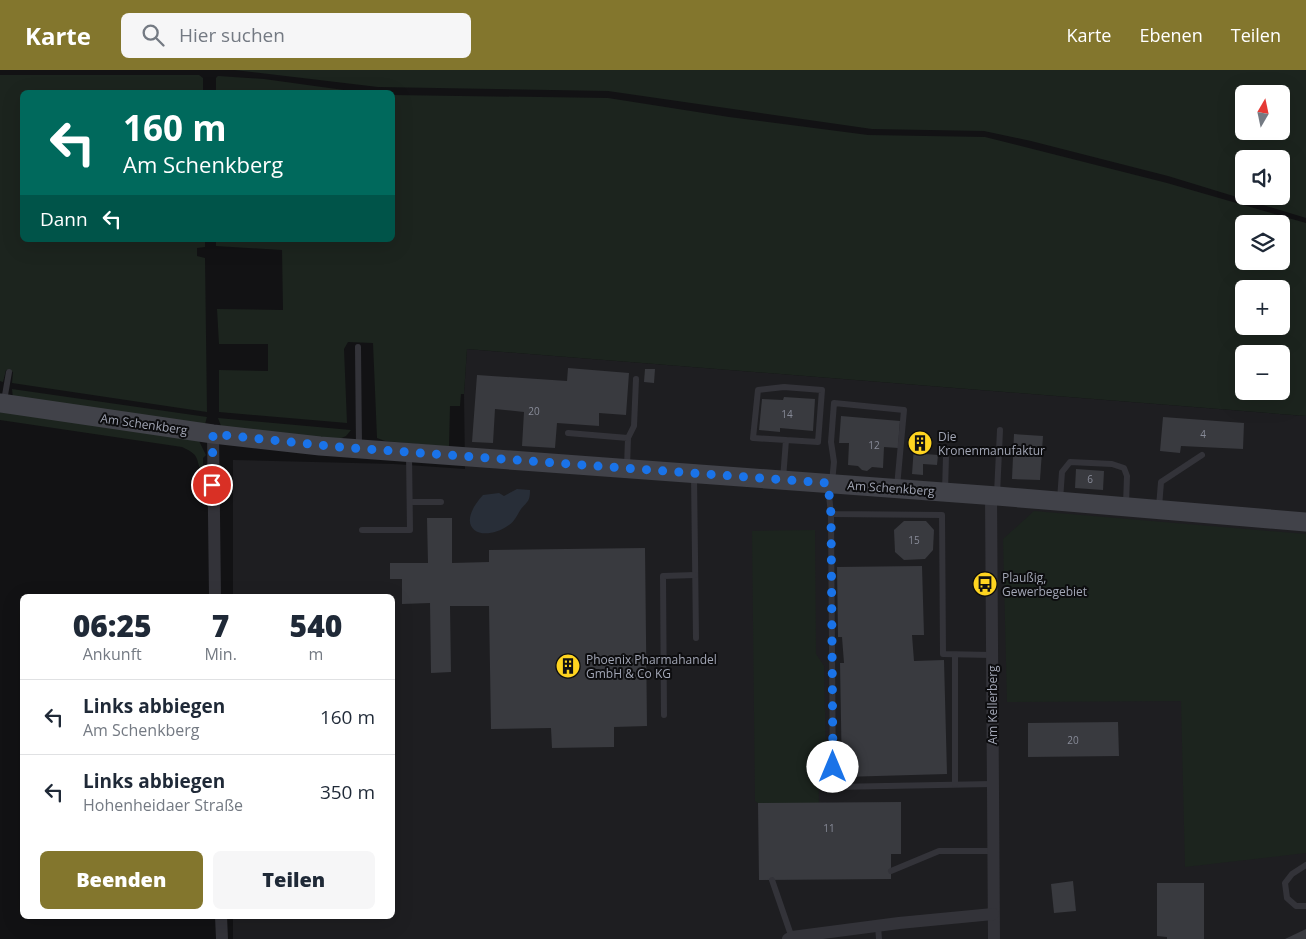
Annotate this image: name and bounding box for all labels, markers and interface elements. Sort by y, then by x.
search box [121,13,471,58]
text: Karte [25,19,91,52]
icon: search [139,21,167,49]
text: Hier suchen [179,22,285,48]
text: Karte [1067,23,1111,47]
text: Ebenen [1139,23,1203,47]
text: Teilen [1231,23,1281,47]
north arrow [1235,85,1290,140]
map controls [1235,85,1290,400]
text: 160 m [123,104,227,151]
icon: left [40,110,105,175]
text: Am Schenkberg [123,149,283,179]
button: sound [1235,150,1290,205]
icon: left [98,205,126,233]
text: Dann [40,206,88,232]
button: layers [1235,215,1290,270]
button: + [1235,280,1290,335]
button: − [1235,345,1290,400]
house number: 20 [528,404,540,418]
house number: 14 [781,407,793,421]
street label: Am Schenkberg [100,410,189,439]
house number: 4 [1200,427,1206,441]
place label: Die Kronenmanufaktur [938,428,1045,459]
building icon: Die Kronenmanufaktur [907,430,933,456]
house number: 12 [868,438,880,452]
pin [191,464,233,506]
icon: arrive [198,471,226,499]
house number: 6 [1087,472,1093,486]
street label: Am Schenkberg [847,476,936,500]
house number: 15 [908,533,920,547]
place label: Plaußig, Gewerbegebiet [1002,569,1087,600]
bus stop icon: Plaußig, Gewerbegebiet [972,571,998,597]
text: 06:25 [73,605,152,646]
text: 7 [212,605,229,646]
text: 540 [290,605,342,646]
text: Ankunft [83,643,142,665]
text: Min. [204,643,237,665]
text: m [309,643,323,665]
place label: Phoenix Pharmahandel GmbH & Co KG [586,651,717,682]
building icon: Phoenix Pharmahandel GmbH & Co KG [555,653,581,679]
street label: Am Kellerberg [984,665,1001,745]
text: Links abbiegen [83,693,225,719]
icon: left [40,703,68,731]
text: 160 m [320,704,375,730]
text: Am Schenkberg [83,719,200,741]
house number: 20 [1067,733,1079,747]
position arrow [806,740,858,792]
text: Links abbiegen [83,768,225,794]
icon: left [40,778,68,806]
text: 350 m [320,779,375,805]
text: Hohenheidaer Straße [83,794,243,816]
house number: 11 [823,821,835,835]
button: Beenden [40,851,203,909]
button: Teilen [213,851,375,909]

